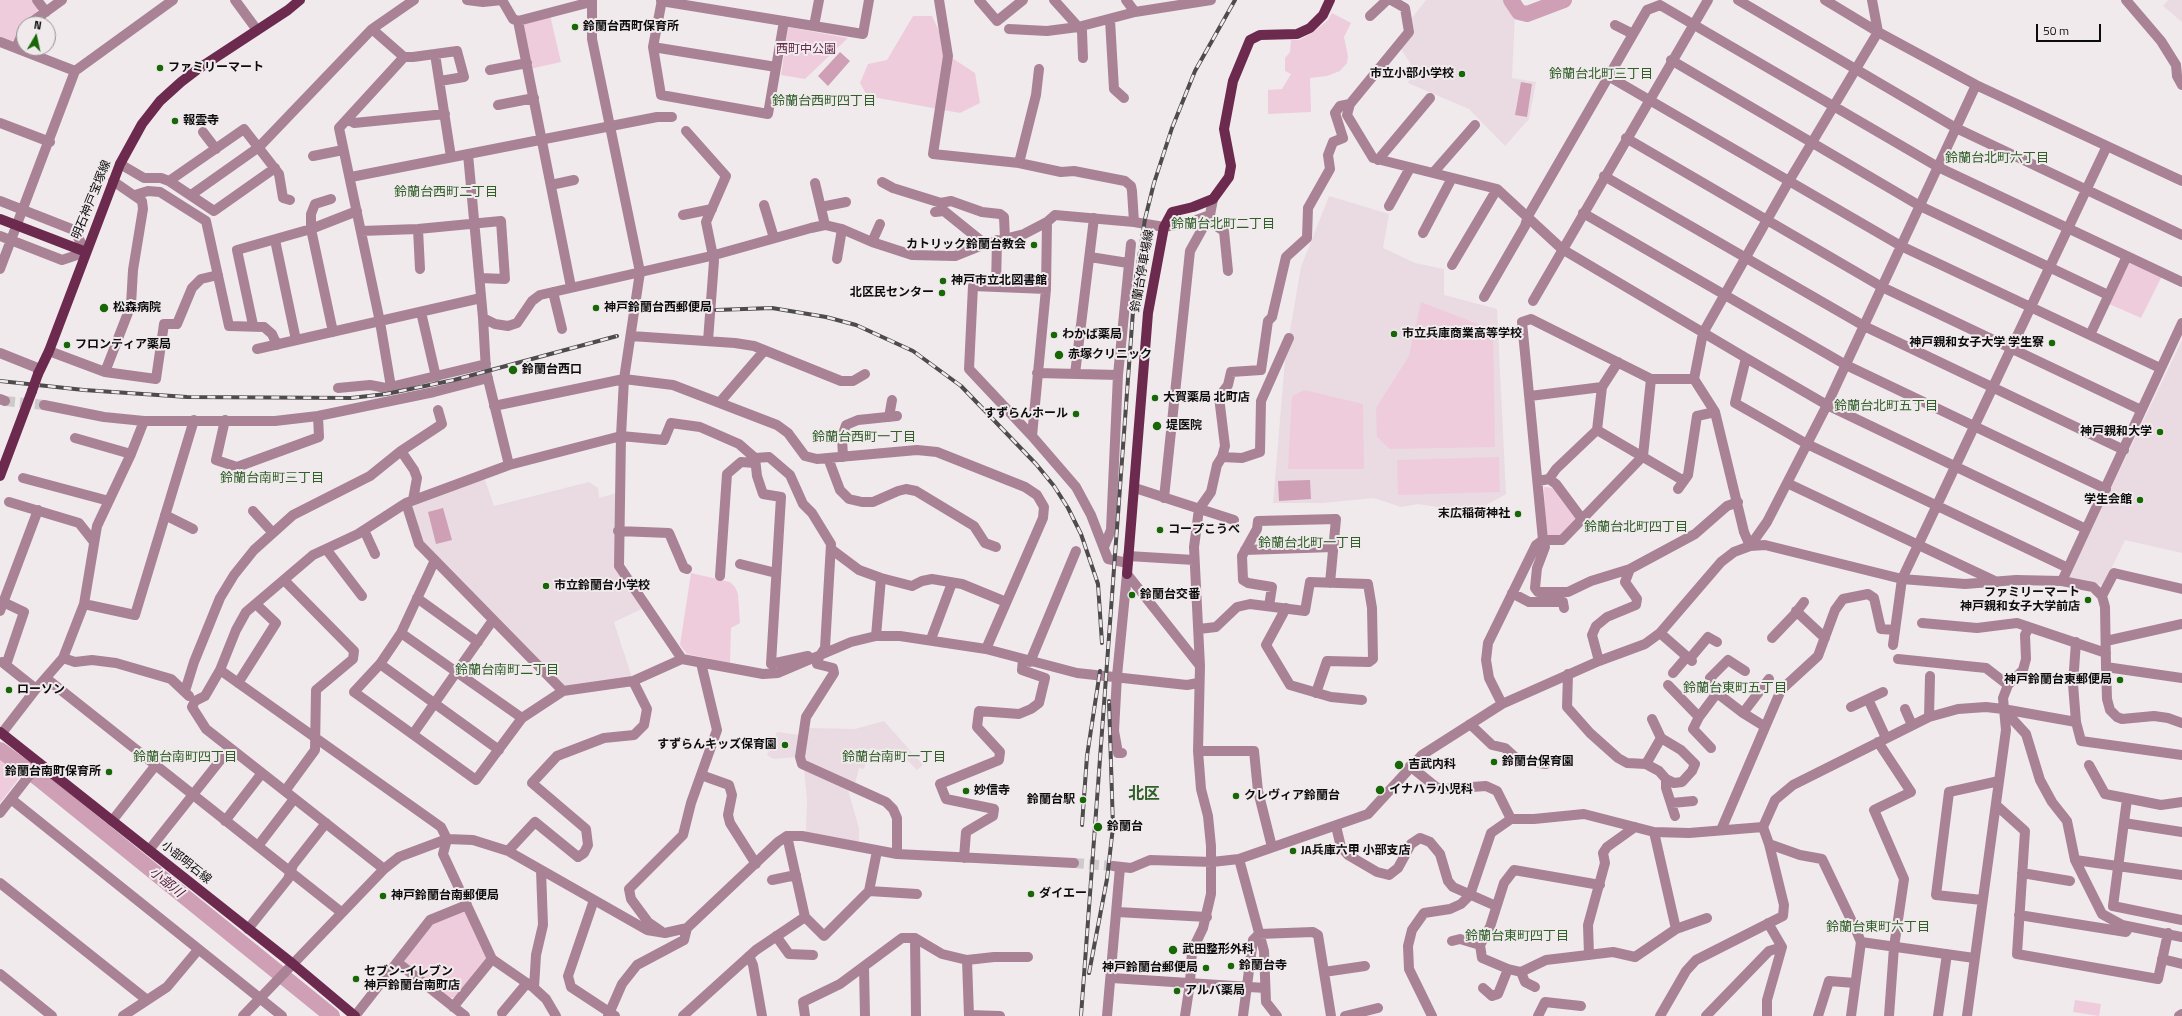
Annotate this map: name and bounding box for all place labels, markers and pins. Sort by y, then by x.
place label: 鈴蘭台西町保育所 [583,20,679,34]
marker: 鈴蘭台西町保育所 [570,22,580,32]
place label: ファミリーマート [168,61,264,75]
marker: ファミリーマート [155,63,165,73]
place label: 市立小部小学校 [1370,67,1454,81]
marker: 市立小部小学校 [1457,69,1467,79]
place label: 報雲寺 [183,114,219,128]
marker: 報雲寺 [170,116,180,126]
place label: カトリック鈴蘭台教会 [906,238,1026,252]
marker: カトリック鈴蘭台教会 [1029,240,1039,250]
place label: 神戸市立北図書館 [951,274,1047,288]
marker: 神戸市立北図書館 [938,276,948,286]
place label: 北区民センター [850,286,934,300]
marker: 北区民センター [937,288,947,298]
place label: 松森病院 [113,301,161,315]
place label: 神戸鈴蘭台西郵便局 [604,301,712,315]
marker: 松森病院 [98,302,110,314]
marker: 神戸鈴蘭台西郵便局 [591,303,601,313]
place label: 市立兵庫商業高等学校 [1402,327,1522,341]
place label: わかば薬局 [1062,328,1122,342]
marker: 市立兵庫商業高等学校 [1389,329,1399,339]
marker: わかば薬局 [1049,330,1059,340]
place label: 神戸親和女子大学 学生寮 [1909,336,2044,350]
place label: フロンティア薬局 [75,338,171,352]
marker: 神戸親和女子大学 学生寮 [2047,338,2057,348]
marker: フロンティア薬局 [62,340,72,350]
place label: 赤塚クリニック [1068,348,1152,362]
marker: 赤塚クリニック [1053,349,1065,361]
place label: 鈴蘭台西口 [522,363,582,377]
marker: 鈴蘭台西口 [507,364,519,376]
place label: 大賀薬局 北町店 [1163,391,1250,405]
marker: 大賀薬局 北町店 [1150,393,1160,403]
place label: すずらんホール [984,407,1068,421]
marker: すずらんホール [1071,409,1081,419]
place label: 堤医院 [1166,419,1202,433]
marker: 堤医院 [1151,420,1163,432]
place label: 神戸親和大学 [2080,425,2152,439]
marker: 神戸親和大学 [2155,427,2165,437]
place label: 学生会館 [2084,493,2132,507]
marker: 学生会館 [2135,495,2145,505]
place label: 末広稲荷神社 [1438,507,1510,521]
marker: 末広稲荷神社 [1513,509,1523,519]
place label: コープこうべ [1168,523,1240,537]
marker: コープこうべ [1155,525,1165,535]
place label: 市立鈴蘭台小学校 [554,579,650,593]
marker: 市立鈴蘭台小学校 [541,581,551,591]
place label: ファミリーマート 神戸親和女子大学前店 [1960,586,2080,614]
place label: 鈴蘭台交番 [1140,588,1200,602]
marker: 鈴蘭台交番 [1127,590,1137,600]
marker: ファミリーマート 神戸親和女子大学前店 [2083,595,2093,605]
place label: 神戸鈴蘭台東郵便局 [2004,673,2112,687]
marker: 神戸鈴蘭台東郵便局 [2115,675,2125,685]
place label: ローソン [17,683,65,697]
marker: ローソン [4,685,14,695]
place label: すずらんキッズ保育園 [657,738,777,752]
marker: すずらんキッズ保育園 [780,740,790,750]
place label: 鈴蘭台保育園 [1502,755,1574,769]
marker: 鈴蘭台保育園 [1489,757,1499,767]
place label: 吉武内科 [1408,758,1456,772]
marker: 吉武内科 [1393,759,1405,771]
place label: 鈴蘭台南町保育所 [5,765,101,779]
marker: 鈴蘭台南町保育所 [104,767,114,777]
place label: イナハラ小児科 [1389,783,1473,797]
place label: 妙信寺 [974,784,1010,798]
marker: イナハラ小児科 [1374,784,1386,796]
marker: 妙信寺 [961,786,971,796]
place label: クレヴィア鈴蘭台 [1244,789,1340,803]
marker: クレヴィア鈴蘭台 [1231,791,1241,801]
place label: 鈴蘭台駅 [1027,793,1075,807]
marker: 鈴蘭台駅 [1078,795,1088,805]
place label: 鈴蘭台 [1107,820,1143,834]
marker: 鈴蘭台 [1092,821,1104,833]
place label: JA兵庫六甲 小部支店 [1301,844,1410,858]
marker: JA兵庫六甲 小部支店 [1288,846,1298,856]
place label: ダイエー [1039,887,1087,901]
place label: 神戸鈴蘭台南郵便局 [391,889,499,903]
marker: ダイエー [1026,889,1036,899]
marker: 神戸鈴蘭台南郵便局 [378,891,388,901]
place label: 武田整形外科 [1182,943,1254,957]
marker: 武田整形外科 [1167,944,1179,956]
place label: 鈴蘭台寺 [1239,959,1287,973]
place label: 神戸鈴蘭台郵便局 [1102,961,1198,975]
marker: 鈴蘭台寺 [1226,961,1236,971]
marker: 神戸鈴蘭台郵便局 [1201,963,1211,973]
place label: セブン-イレブン 神戸鈴蘭台南町店 [364,965,460,993]
marker: セブン-イレブン 神戸鈴蘭台南町店 [351,974,361,984]
place label: アルバ薬局 [1185,984,1245,998]
marker: アルバ薬局 [1172,986,1182,996]

